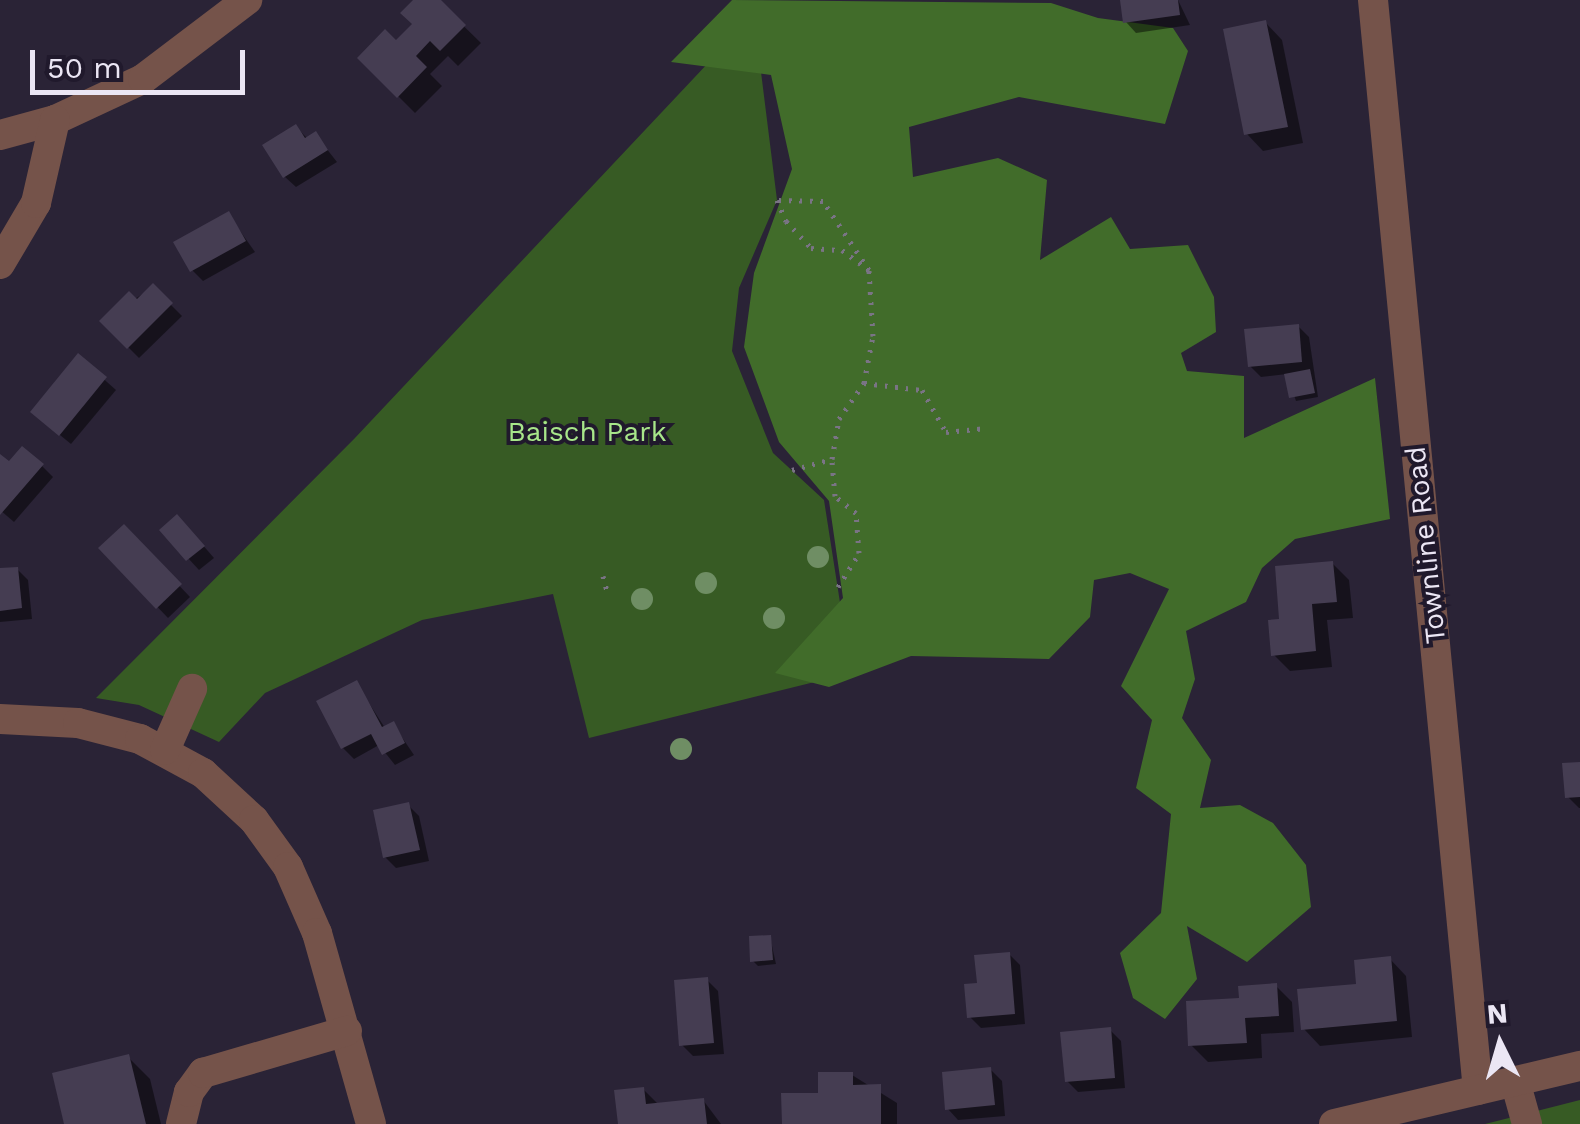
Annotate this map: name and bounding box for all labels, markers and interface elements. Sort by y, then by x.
scale bar [35,30,250,92]
text: 50 m [47,50,122,85]
park label: Baisch Park [507,415,667,449]
street label: Townline Road [1399,445,1453,645]
north arrow [1450,994,1550,1094]
text: N [1486,996,1509,1031]

